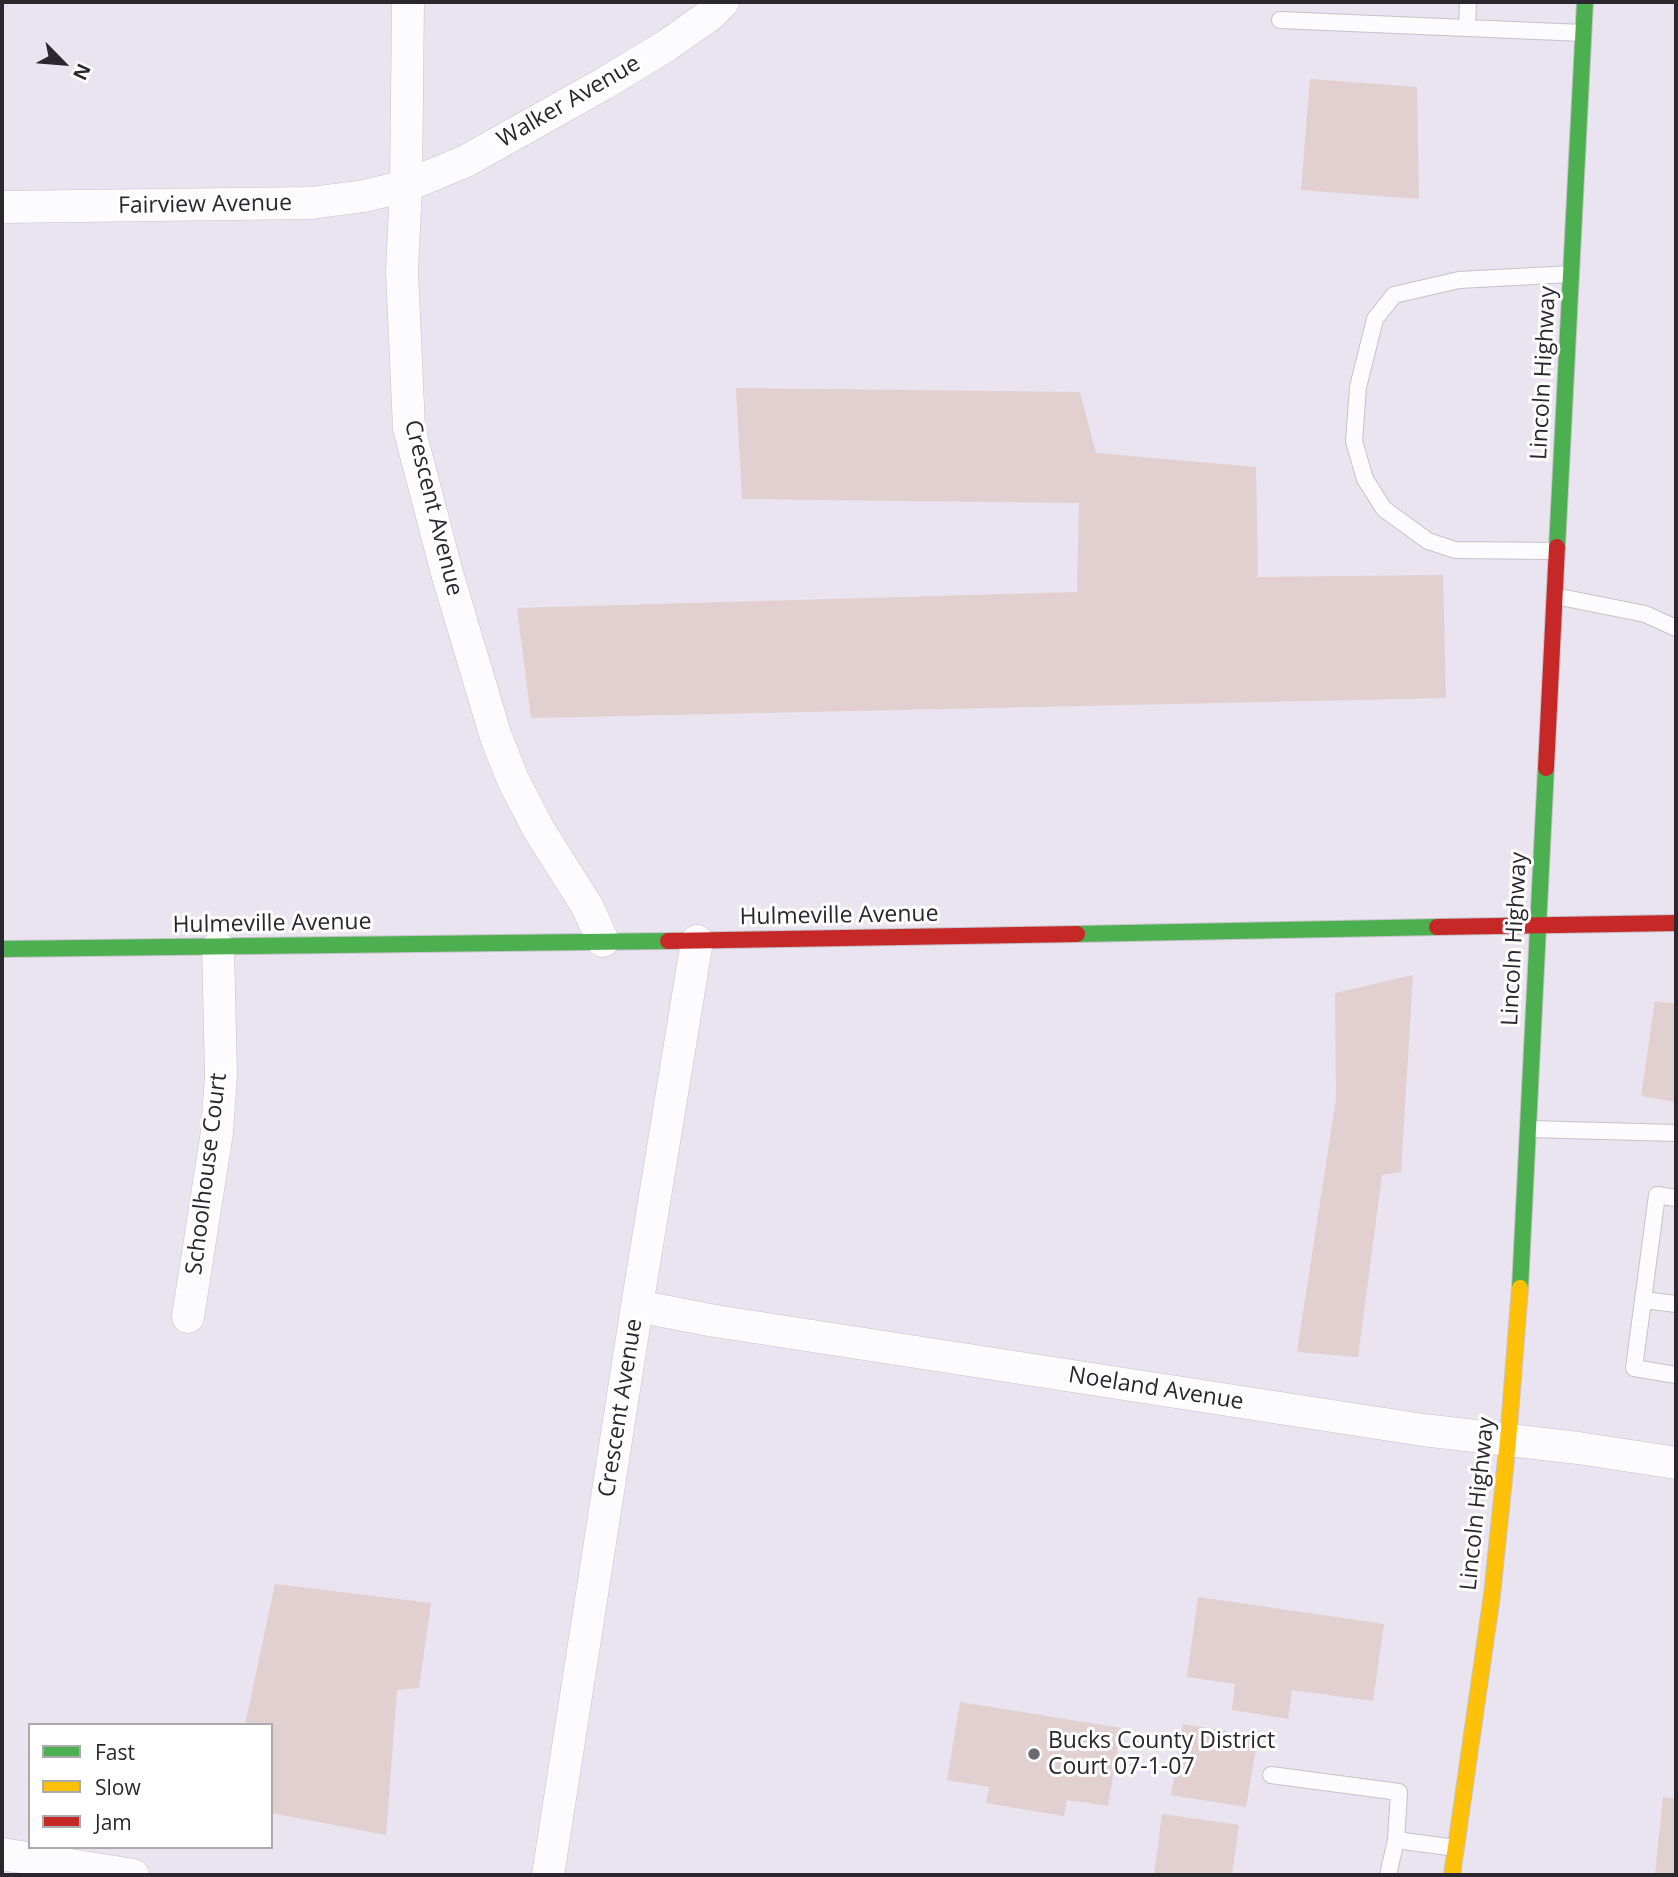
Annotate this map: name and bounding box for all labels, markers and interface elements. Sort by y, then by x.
north arrow [28,28,98,98]
street label: Walker Avenue [493,50,645,154]
text: N [67,59,97,84]
street label: Fairview Avenue [118,190,292,220]
street label: Lincoln Highway [1526,285,1562,461]
street label: Crescent Avenue [398,417,468,599]
street label: Lincoln Highway [1497,851,1533,1027]
street label: Hulmeville Avenue [739,900,939,932]
street label: Hulmeville Avenue [172,908,372,940]
street label: Schoolhouse Court [181,1072,233,1276]
street label: Crescent Avenue [593,1317,649,1499]
street label: Noeland Avenue [1066,1362,1246,1416]
street label: Lincoln Highway [1455,1416,1501,1592]
legend [28,1723,273,1849]
place label: Bucks County District Court 07-1-07 [1048,1727,1275,1781]
text: Fast [95,1738,135,1766]
marker: Bucks County District Court 07-1-07 [1026,1746,1042,1762]
text: Slow [95,1773,141,1801]
text: Jam [95,1808,132,1836]

